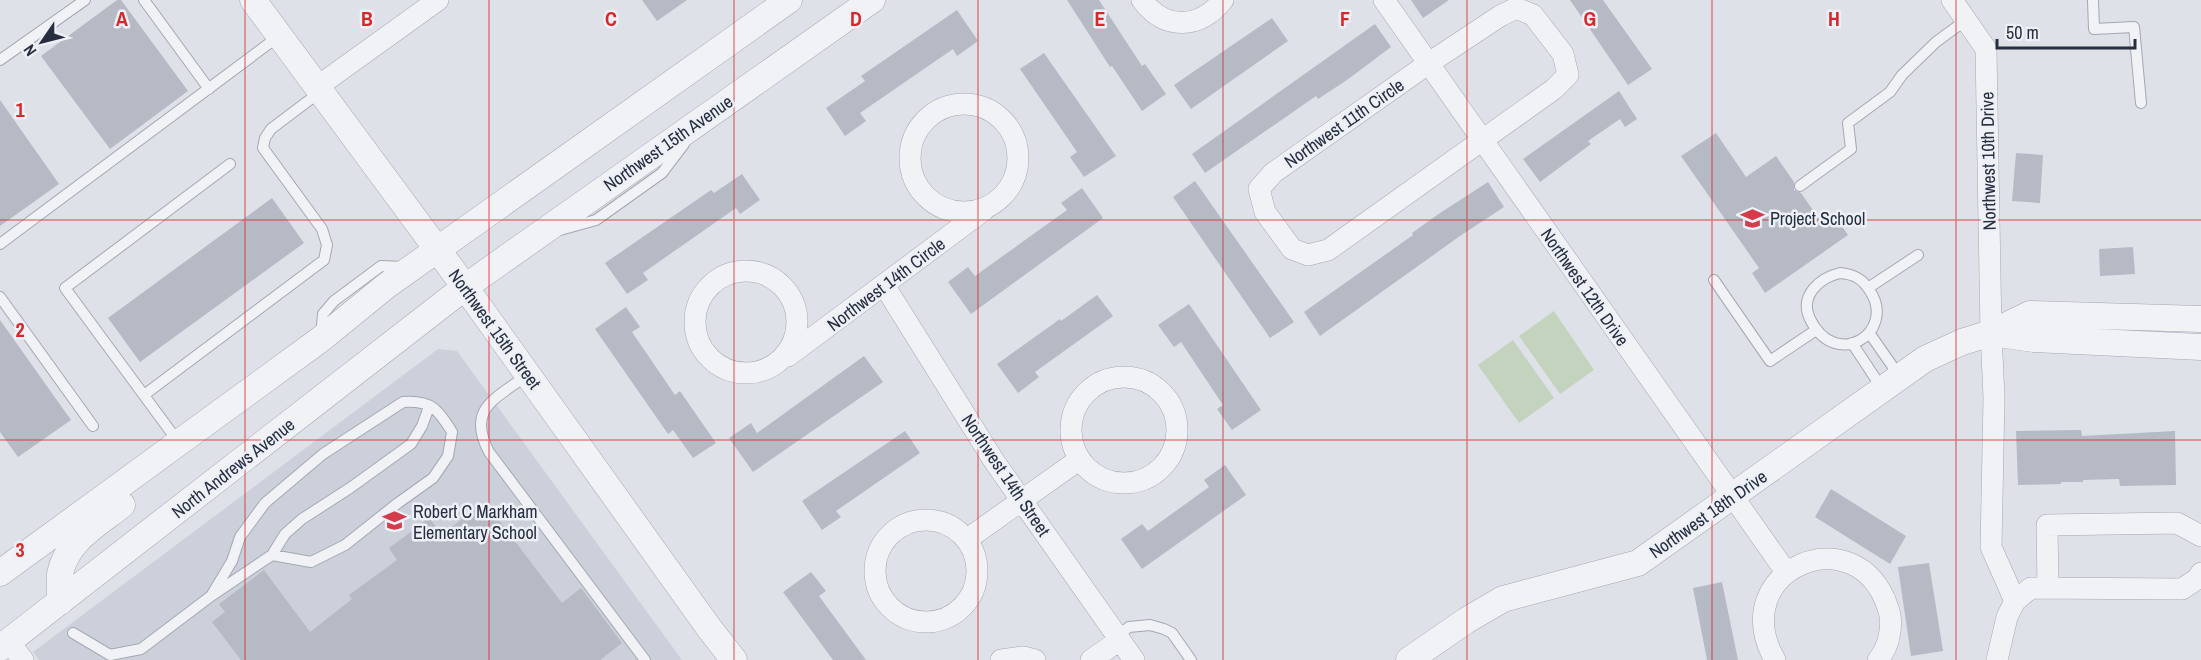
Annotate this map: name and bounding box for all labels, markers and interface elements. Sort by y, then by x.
text: A [116,5,128,32]
text: B [361,5,373,32]
text: C [605,5,617,32]
text: D [850,5,862,32]
text: E [1095,5,1106,32]
text: F [1340,5,1350,32]
text: G [1584,5,1596,32]
text: H [1828,5,1840,32]
north arrow [12,12,72,72]
scale bar [1997,12,2135,50]
text: 50 m [2006,20,2039,45]
text: N [18,40,41,61]
street label: Northwest 11th Circle [1279,72,1409,174]
street label: Northwest 15th Avenue [598,89,738,197]
street label: Northwest 10th Drive [1974,91,2002,231]
text: 1 [15,96,25,123]
school or university icon: Project School [1739,205,1765,231]
place label: Project School [1770,206,1865,231]
street label: Northwest 12th Drive [1535,223,1635,351]
street label: Northwest 14th Circle [822,231,950,337]
street label: Northwest 15th Street [443,264,547,394]
text: 2 [15,316,25,343]
street label: Northwest 14th Street [956,409,1056,541]
street label: North Andrews Avenue [166,412,300,524]
street label: Northwest 18th Drive [1644,464,1772,564]
place label: Robert C Markham Elementary School [413,499,538,545]
school or university icon: Robert C Markham Elementary School [382,508,408,534]
text: 3 [15,536,25,563]

